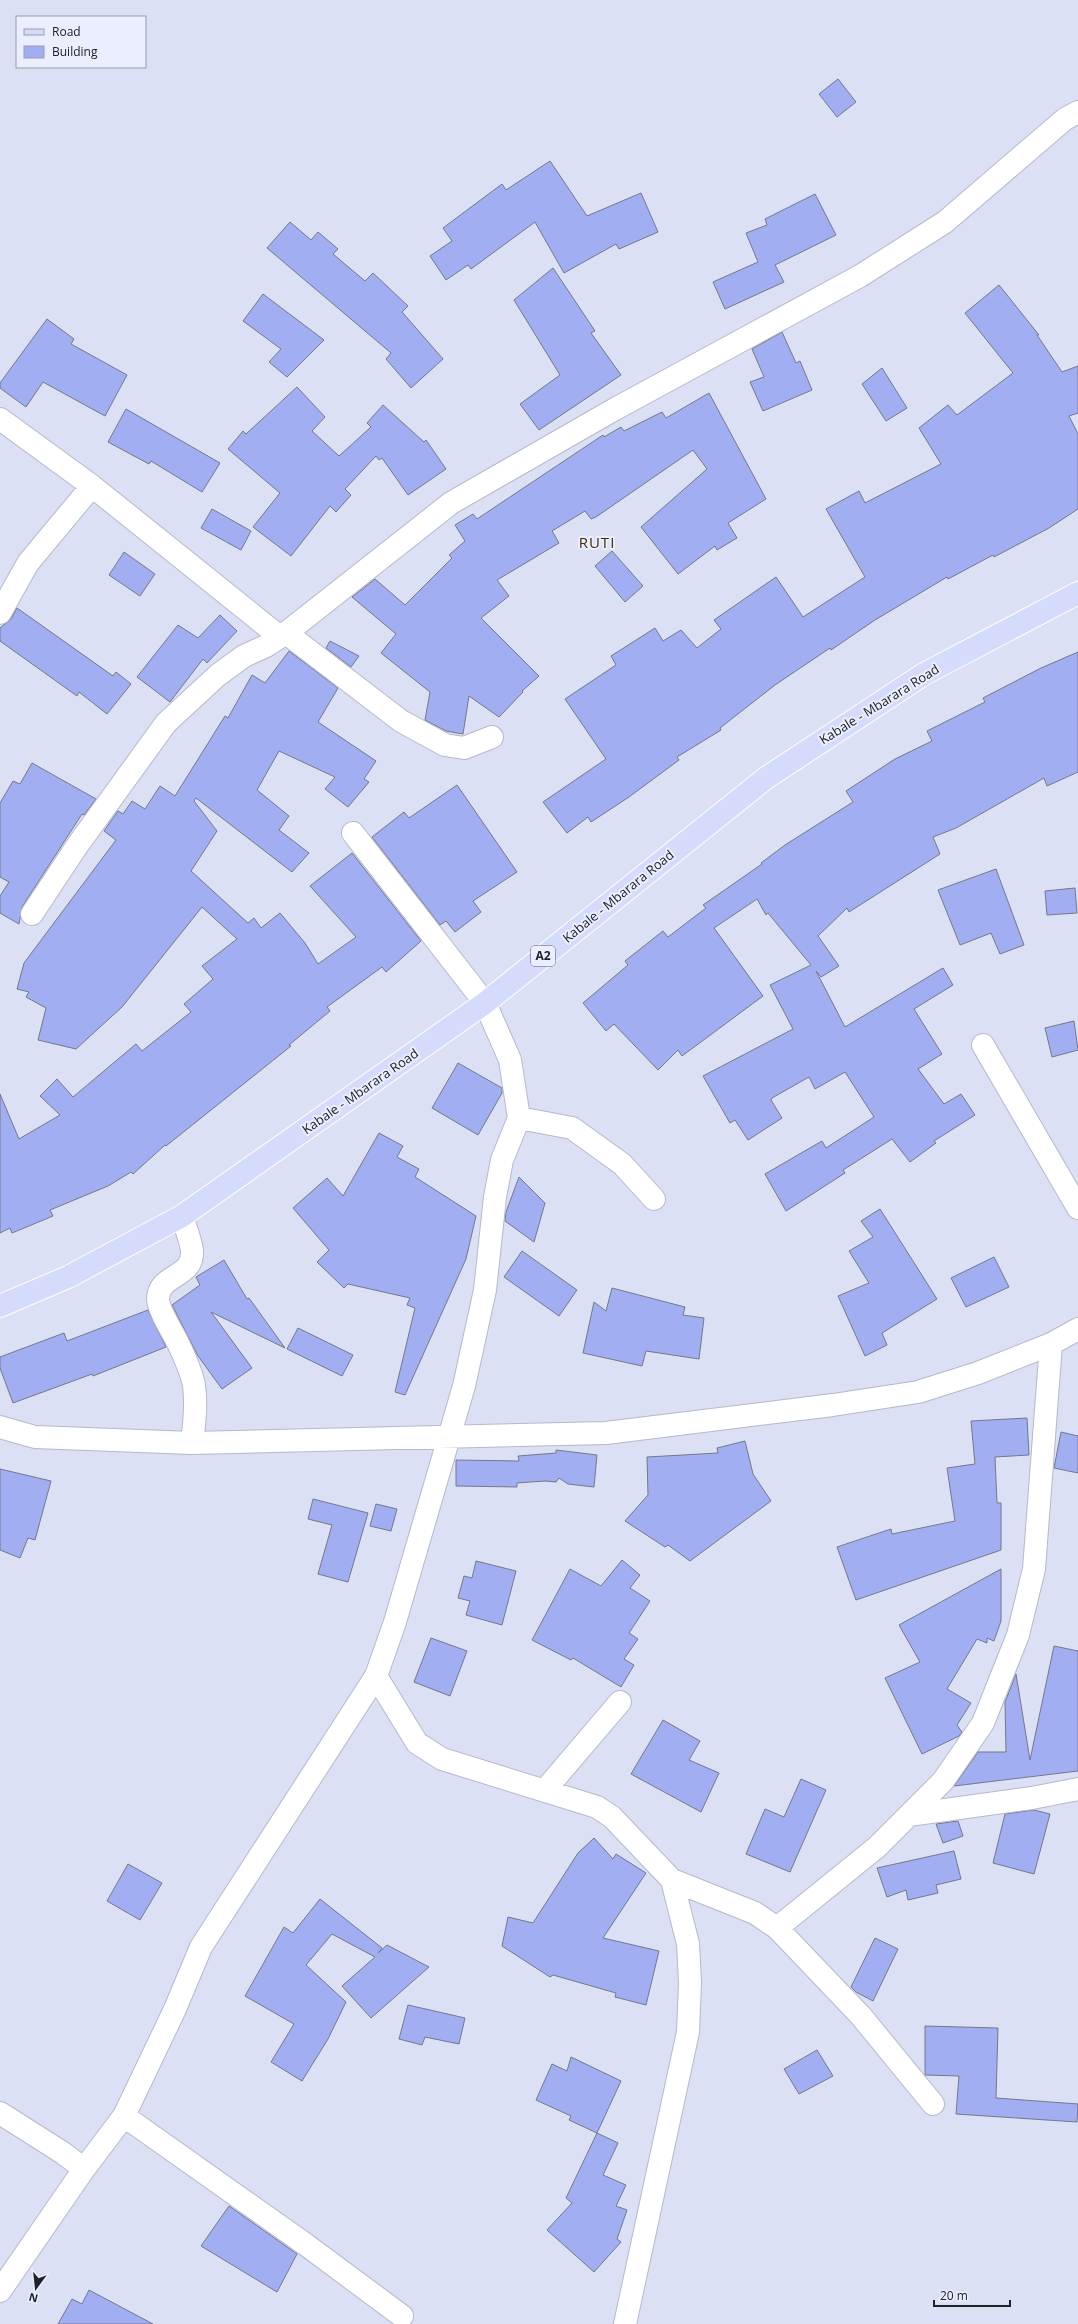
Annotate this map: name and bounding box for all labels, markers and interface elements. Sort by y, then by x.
legend [16,16,146,68]
text: Road [52,23,81,40]
text: Building [52,43,98,60]
district label: RUTI [579,532,615,552]
street label: Kabale - Mbarara Road [816,660,942,748]
street label: Kabale - Mbarara Road [559,846,677,946]
road number: A2 [531,946,555,966]
street label: Kabale - Mbarara Road [298,1044,422,1138]
north arrow [16,2268,56,2308]
scale bar [934,2282,1010,2308]
text: 20 m [940,2287,968,2304]
text: N [27,2290,40,2307]

